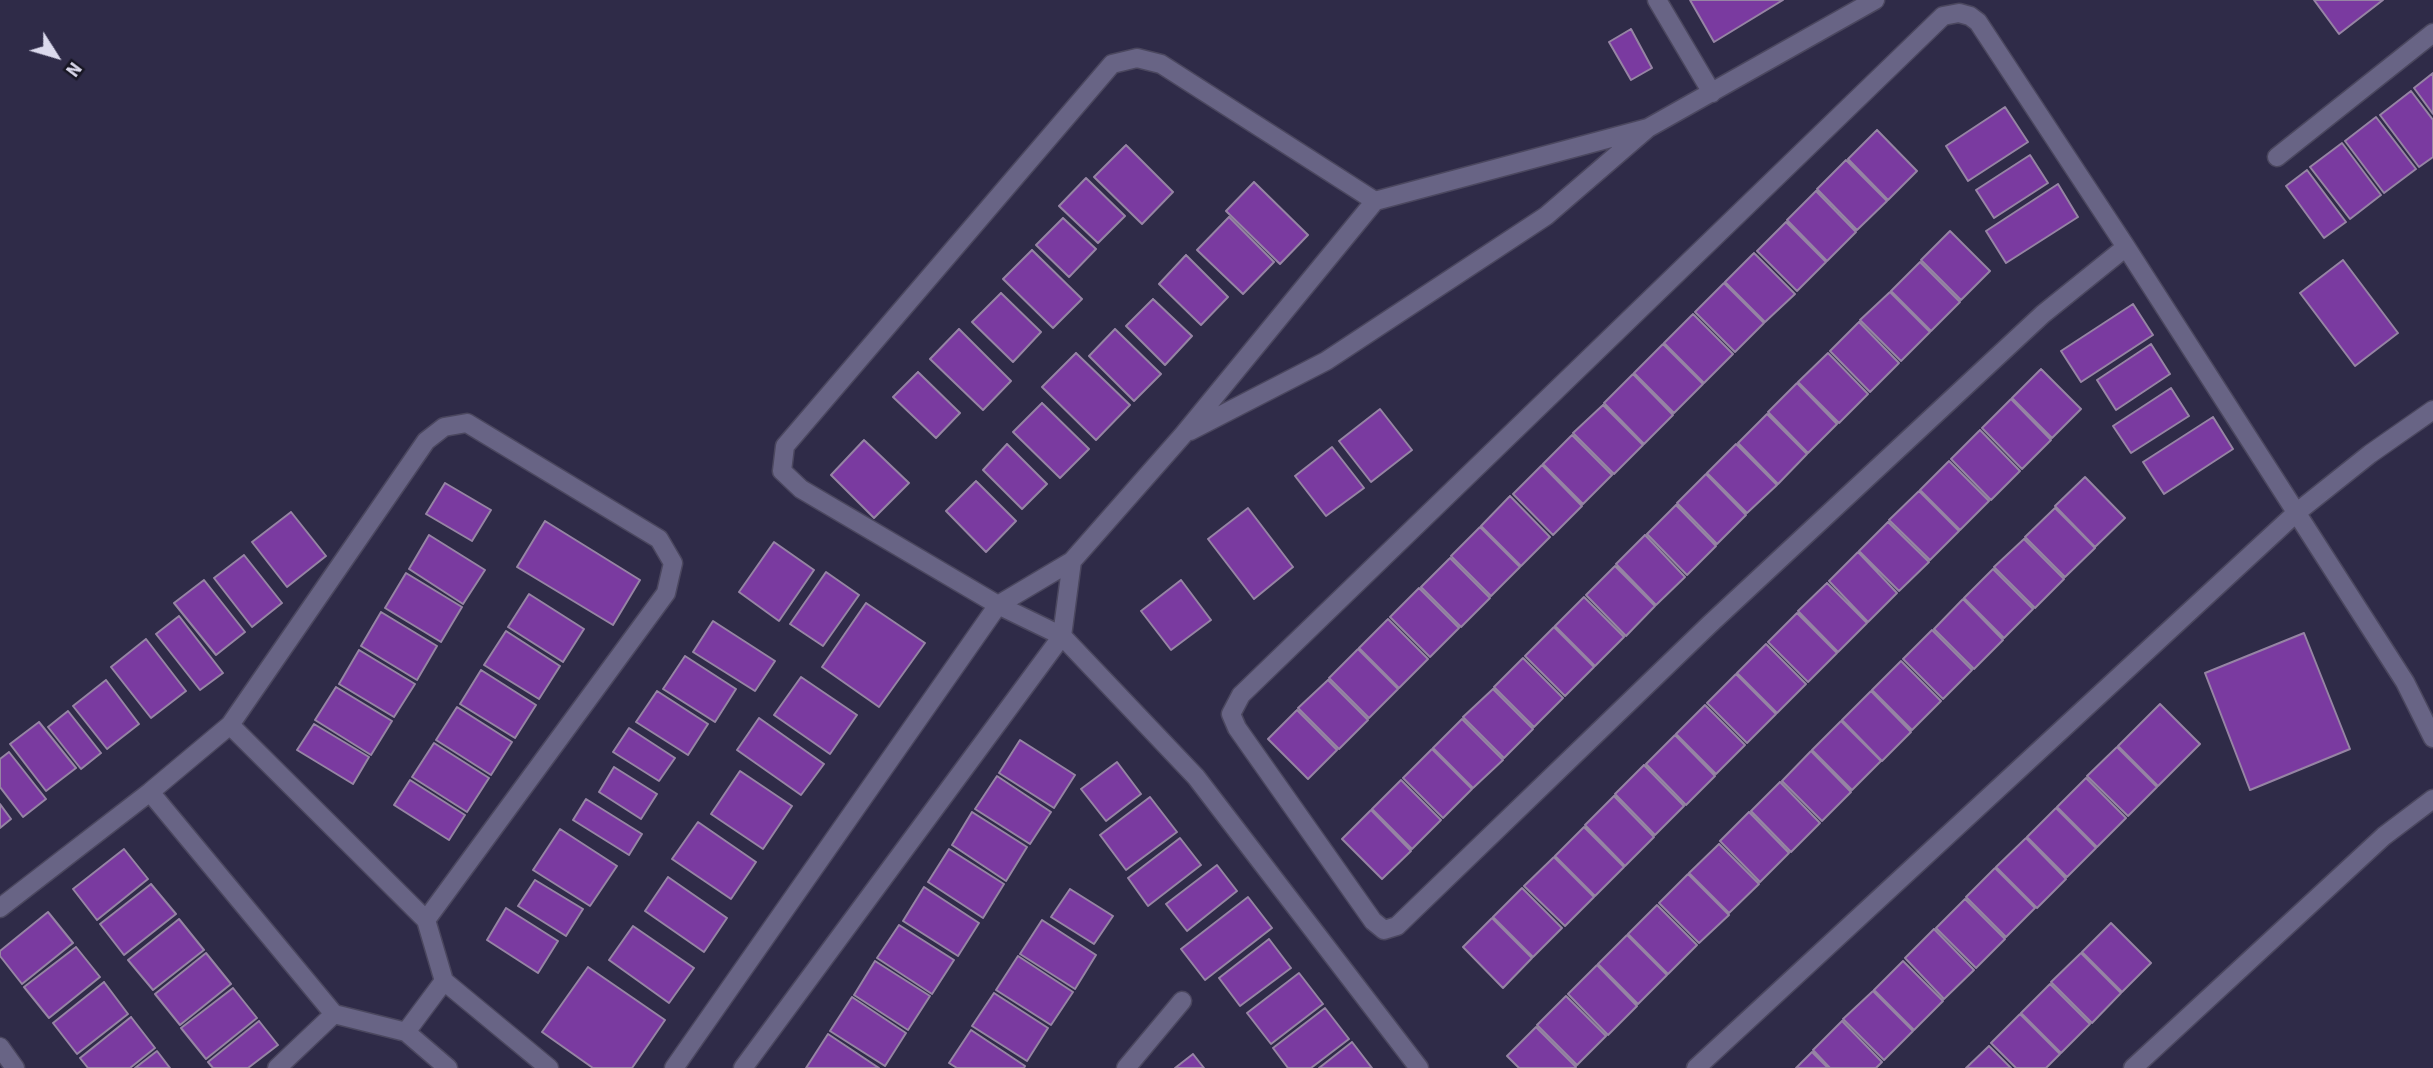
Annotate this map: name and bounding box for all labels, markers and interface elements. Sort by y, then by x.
north arrow [21,21,91,91]
text: N [59,56,88,82]

